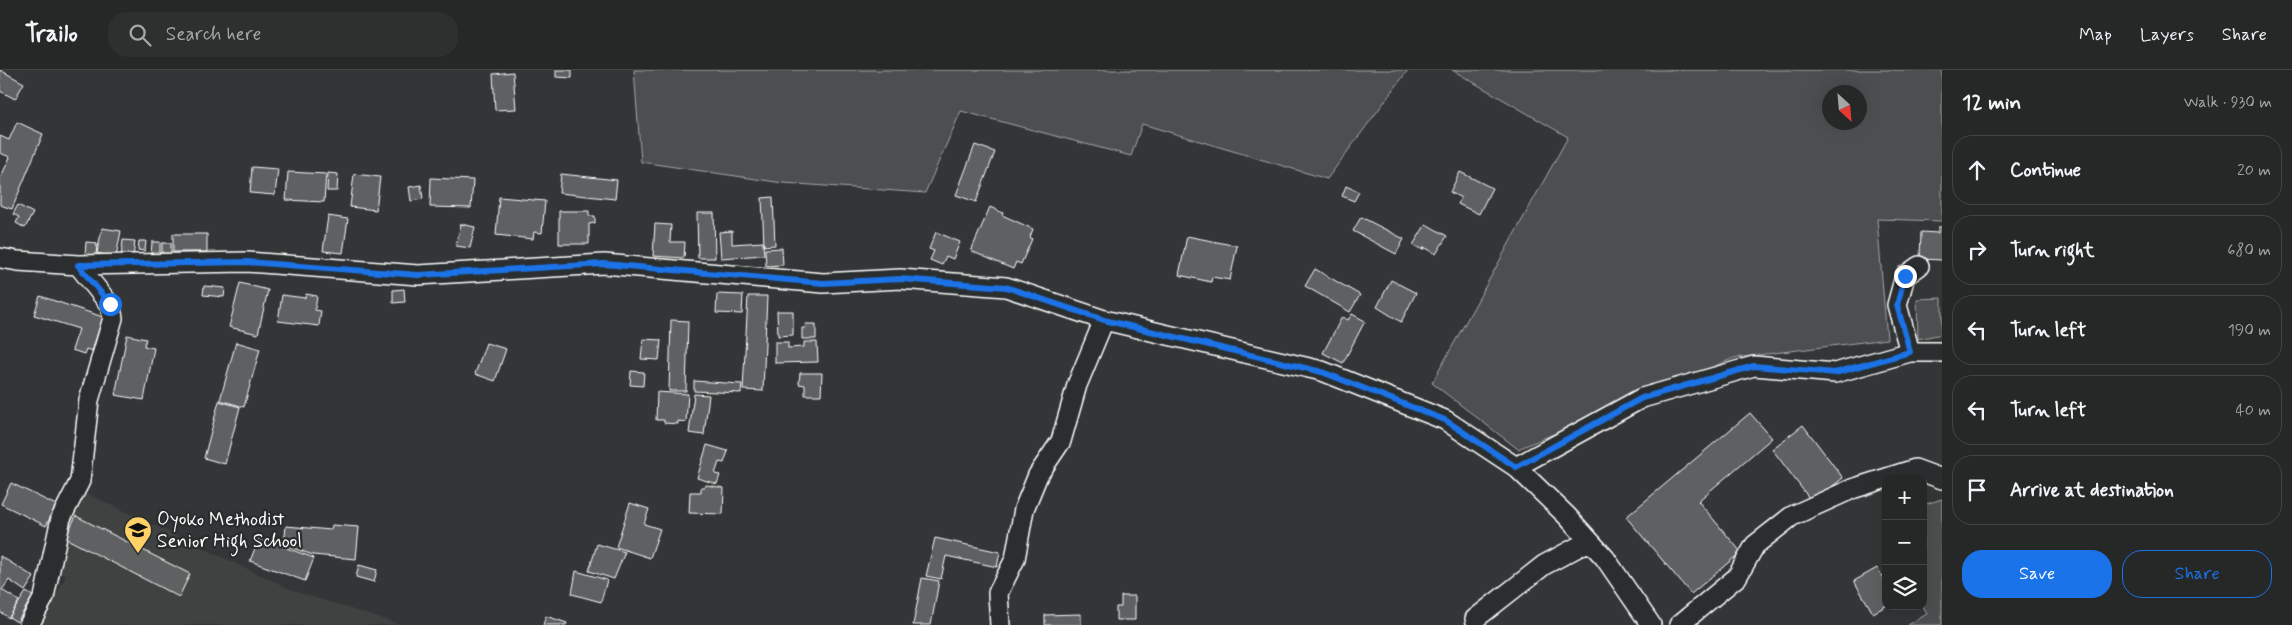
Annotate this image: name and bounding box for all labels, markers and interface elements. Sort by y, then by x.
search box [108,12,458,57]
text: Trailo [25,19,78,50]
icon: search [126,21,154,49]
text: Search here [166,22,261,47]
text: Map [2079,23,2112,47]
text: Layers [2140,23,2194,47]
text: Share [2222,23,2267,47]
north arrow [1822,85,1867,130]
text: 12 min [1962,89,2021,117]
text: Walk · 930 m [2184,92,2272,113]
icon: ahead [1963,156,1991,184]
text: Continue [2010,158,2081,183]
text: 20 m [2237,160,2271,181]
icon: right [1963,236,1991,264]
text: Turn right [2010,238,2094,263]
text: 680 m [2227,240,2271,261]
route end [1894,265,1917,288]
route start [99,293,122,316]
icon: left [1963,316,1991,344]
text: Turn left [2010,318,2086,343]
text: 190 m [2228,320,2271,341]
icon: left [1963,396,1991,424]
text: Turn left [2010,398,2086,423]
text: 40 m [2235,400,2271,421]
map controls [1882,475,1927,610]
button: + [1882,475,1927,520]
icon: arrive [1963,476,1991,504]
text: Arrive at destination [2010,478,2174,503]
place label: Oyoko Methodist Senior High School [157,507,302,557]
school or university icon: Oyoko Methodist Senior High School [123,515,153,554]
button: − [1882,520,1927,565]
button: Save [1962,550,2112,598]
button: Share [2122,550,2272,598]
button: layers [1882,565,1927,610]

